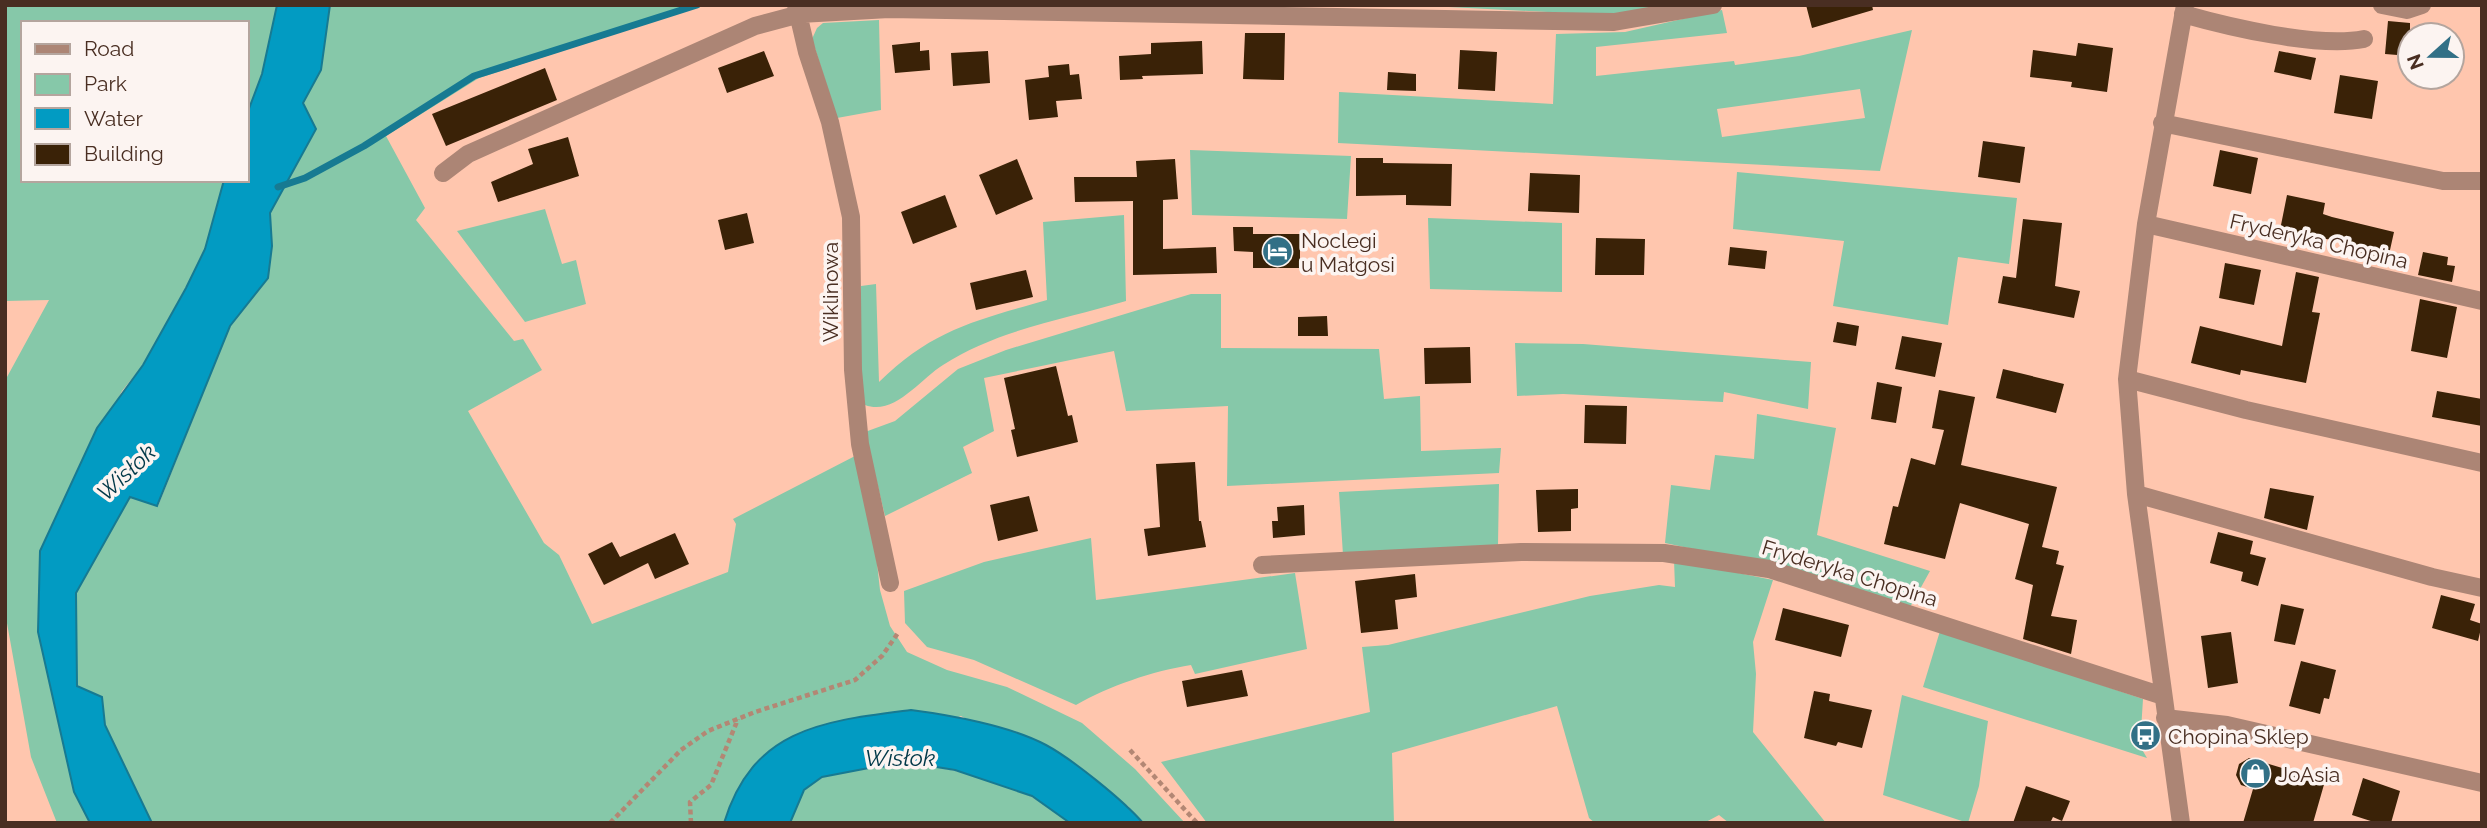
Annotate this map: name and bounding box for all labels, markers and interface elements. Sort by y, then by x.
legend [21,21,248,182]
north arrow [2396,21,2466,91]
text: Road [84,36,134,61]
text: N [2402,51,2428,73]
text: Park [84,71,127,96]
text: Water [84,106,143,131]
text: Building [84,141,164,166]
street label: Fryderyka Chopina [2227,208,2411,274]
place label: Noclegi u Małgosi [1301,228,1395,277]
hotel icon: Noclegi u Małgosi [1261,235,1295,269]
street label: Wiklinowa [818,242,843,342]
water label: Wisłok [91,438,161,506]
street label: Fryderyka Chopina [1759,534,1941,612]
bus stop icon: Chopina Sklep [2128,719,2162,753]
place label: Chopina Sklep [2168,724,2309,749]
water label: Wisłok [865,744,935,771]
shop icon: JoAsia [2238,757,2272,791]
place label: JoAsia [2278,762,2340,787]

